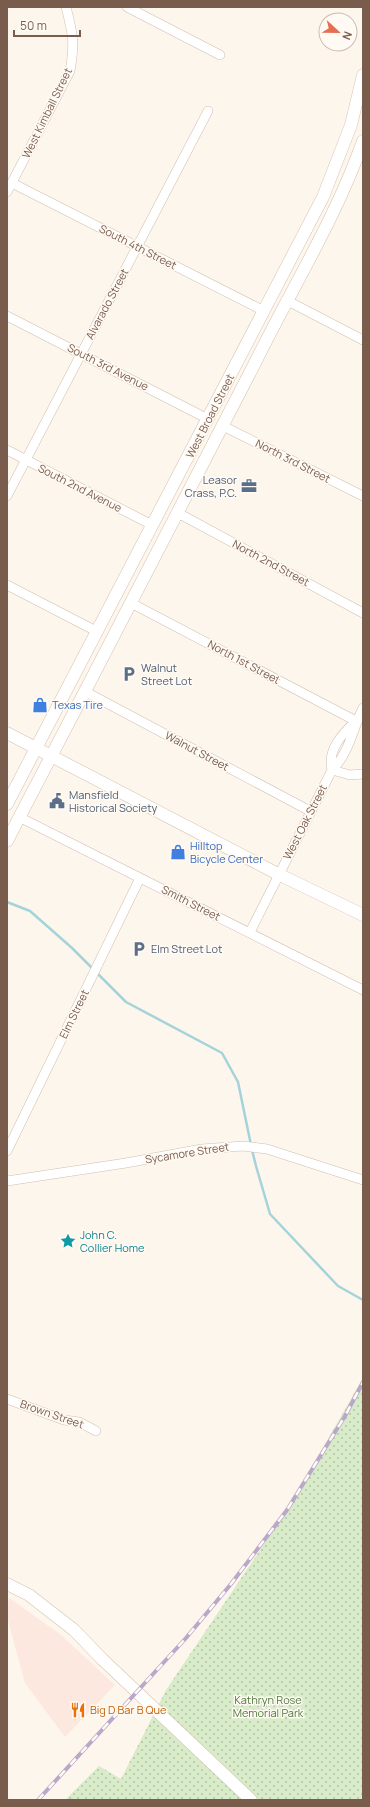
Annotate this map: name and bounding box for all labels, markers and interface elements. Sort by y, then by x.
scale bar [14,12,80,38]
north arrow [318,12,358,52]
text: 50 m [20,17,47,34]
text: N [339,29,356,42]
street label: West Kimball Street [18,65,75,161]
street label: South 4th Street [97,221,179,273]
street label: Alvarado Street [82,266,132,342]
street label: South 3rd Avenue [65,340,152,394]
street label: West Broad Street [182,371,237,460]
street label: North 3rd Street [253,435,333,486]
street label: South 2nd Avenue [36,460,125,515]
place label: Leasor Crass, P.C. [185,472,237,500]
office icon: Leasor Crass, P.C. [240,477,258,495]
street label: North 2nd Street [230,536,312,589]
street label: North 1st Street [205,636,283,687]
place label: Walnut Street Lot [141,660,192,688]
parking icon: Walnut Street Lot [120,665,138,683]
shop icon: Texas Tire [31,696,49,714]
place label: Texas Tire [52,697,104,712]
street label: Walnut Street [163,727,232,774]
street label: West Oak Street [279,782,330,862]
place label: Mansfield Historical Society [69,787,157,815]
public building icon: Mansfield Historical Society [48,792,66,810]
place label: Hilltop Bicycle Center [190,838,263,866]
shop icon: Hilltop Bicycle Center [169,843,187,861]
street label: Smith Street [159,881,223,924]
parking icon: Elm Street Lot [130,940,148,958]
place label: Elm Street Lot [151,941,222,956]
street label: Elm Street [55,987,92,1041]
street label: Sycamore Street [144,1138,230,1167]
place label: John C. Collier Home [80,1227,145,1255]
place icon: John C. Collier Home [59,1232,77,1250]
street label: Brown Street [18,1396,86,1431]
park label: Kathryn Rose Memorial Park [233,1692,304,1720]
restaurant icon: Big D Bar B Que [69,1701,87,1719]
place label: Big D Bar B Que [90,1702,167,1717]

